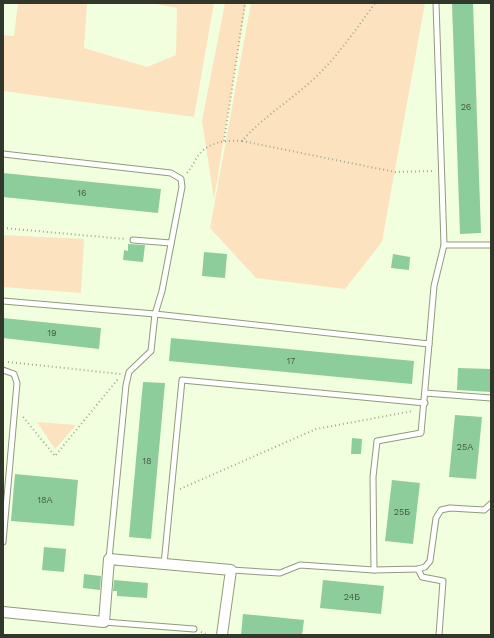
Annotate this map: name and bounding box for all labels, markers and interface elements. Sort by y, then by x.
house number: 26 [461,102,471,112]
house number: 16 [78,188,86,198]
house number: 19 [47,328,57,338]
house number: 17 [287,356,295,366]
house number: 25А [457,442,473,452]
house number: 18 [142,456,152,466]
house number: 18А [37,495,53,505]
house number: 25Б [394,507,410,517]
house number: 24Б [344,592,360,602]

